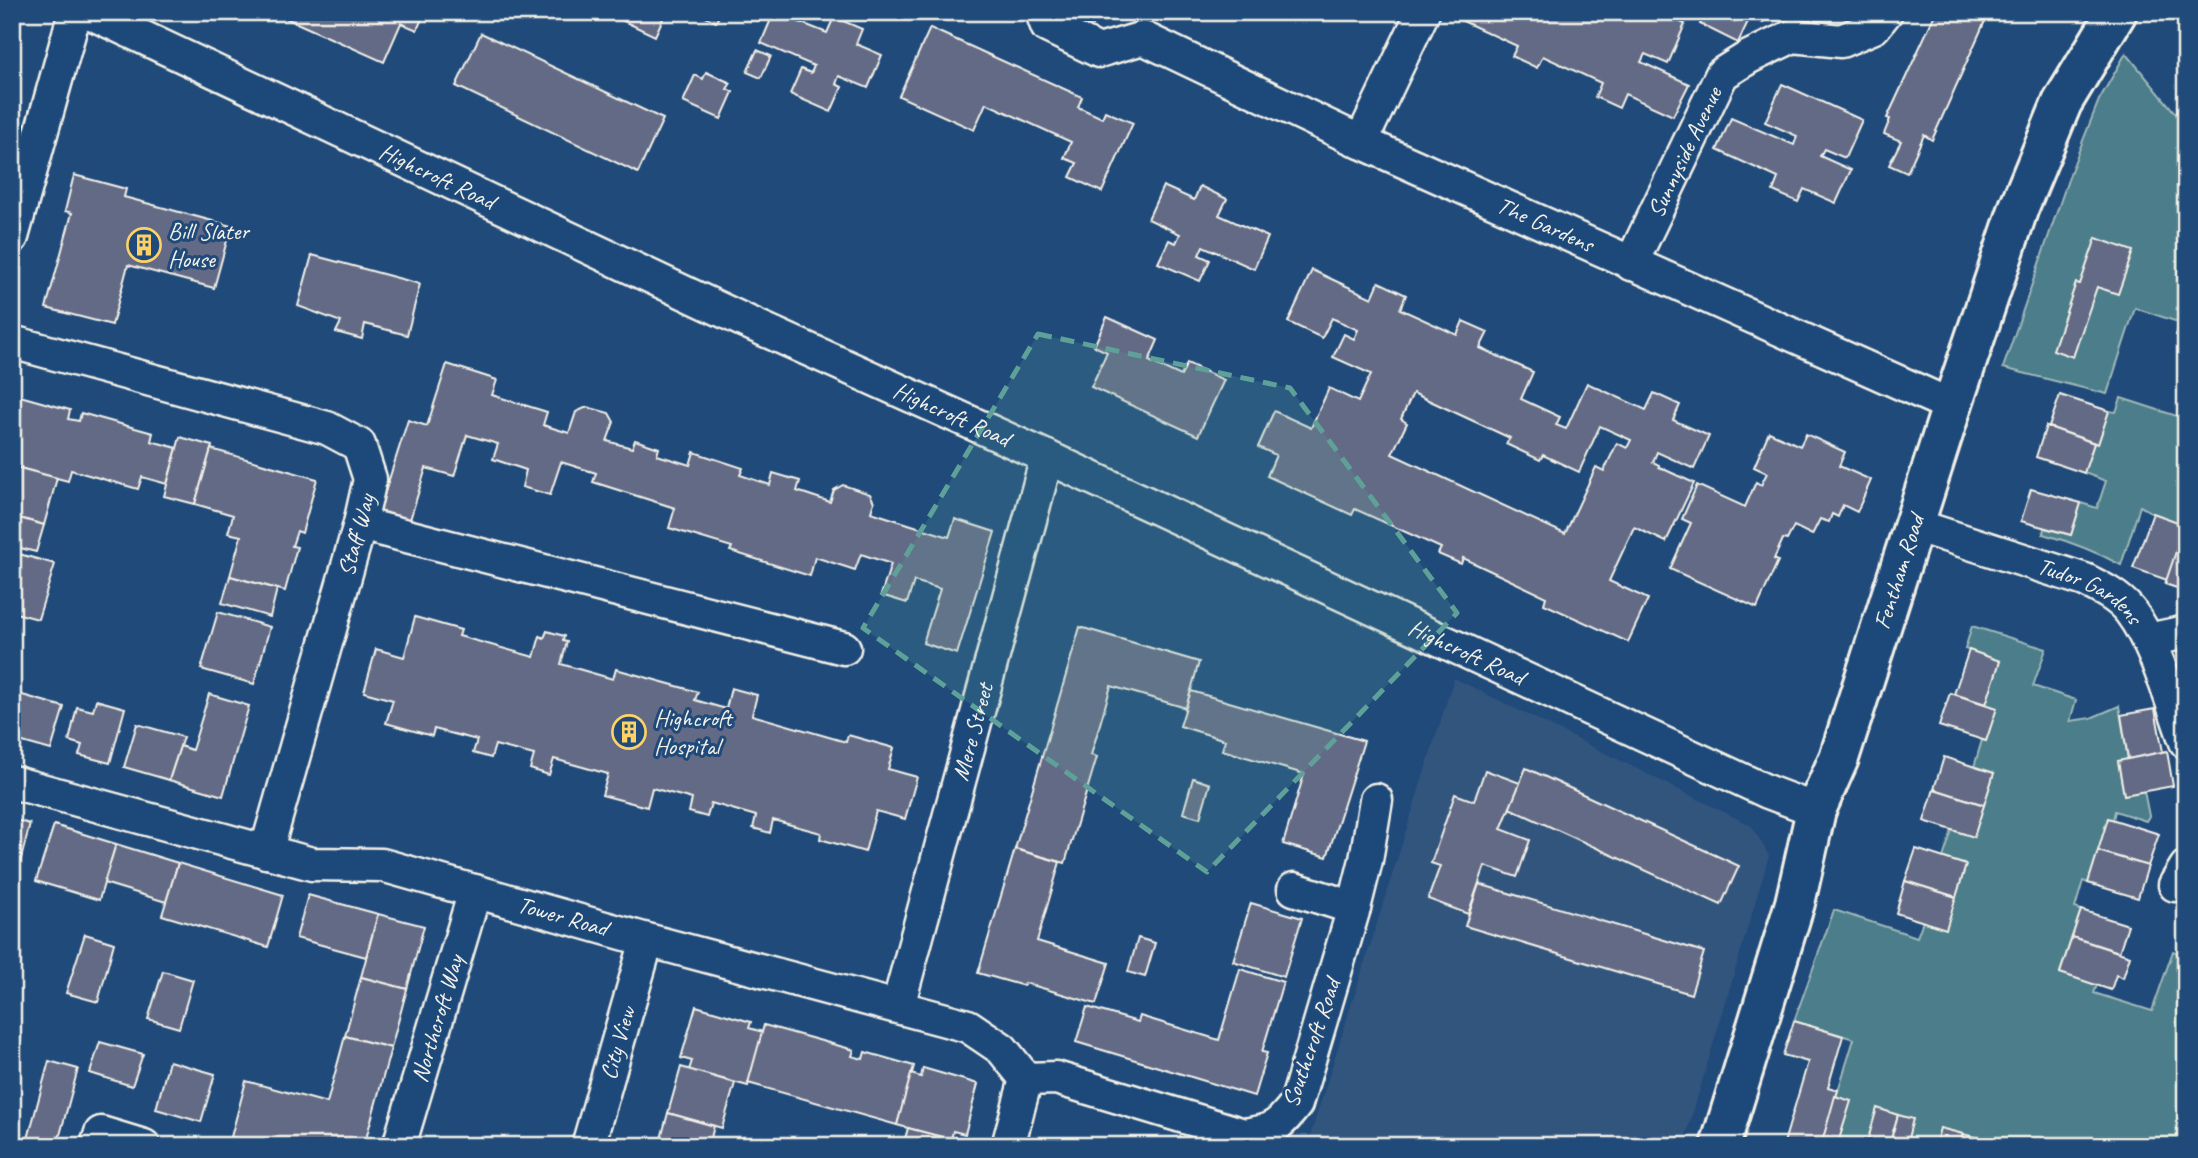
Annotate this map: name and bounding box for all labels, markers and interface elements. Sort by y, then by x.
street label: Sunnyside Avenue [1641,80,1729,222]
street label: Highcroft Road [375,136,503,218]
street label: The Gardens [1492,190,1600,260]
place label: Bill Slater House [168,216,251,274]
building icon: Bill Slater House [125,226,163,264]
street label: Highcroft Road [889,375,1018,455]
street label: Staff Way [331,489,382,579]
street label: Fentham Road [1866,508,1932,633]
street label: Tudor Gardens [2034,551,2151,631]
street label: Highcroft Road [1404,612,1533,693]
street label: Mere Street [945,678,1000,784]
place label: Highcroft Hospital [654,703,734,761]
building icon: Highcroft Hospital [610,713,648,751]
street label: Tower Road [514,889,615,944]
street label: Northcroft Way [404,950,471,1086]
street label: Southcroft Road [1275,972,1348,1111]
street label: City View [593,1002,643,1083]

